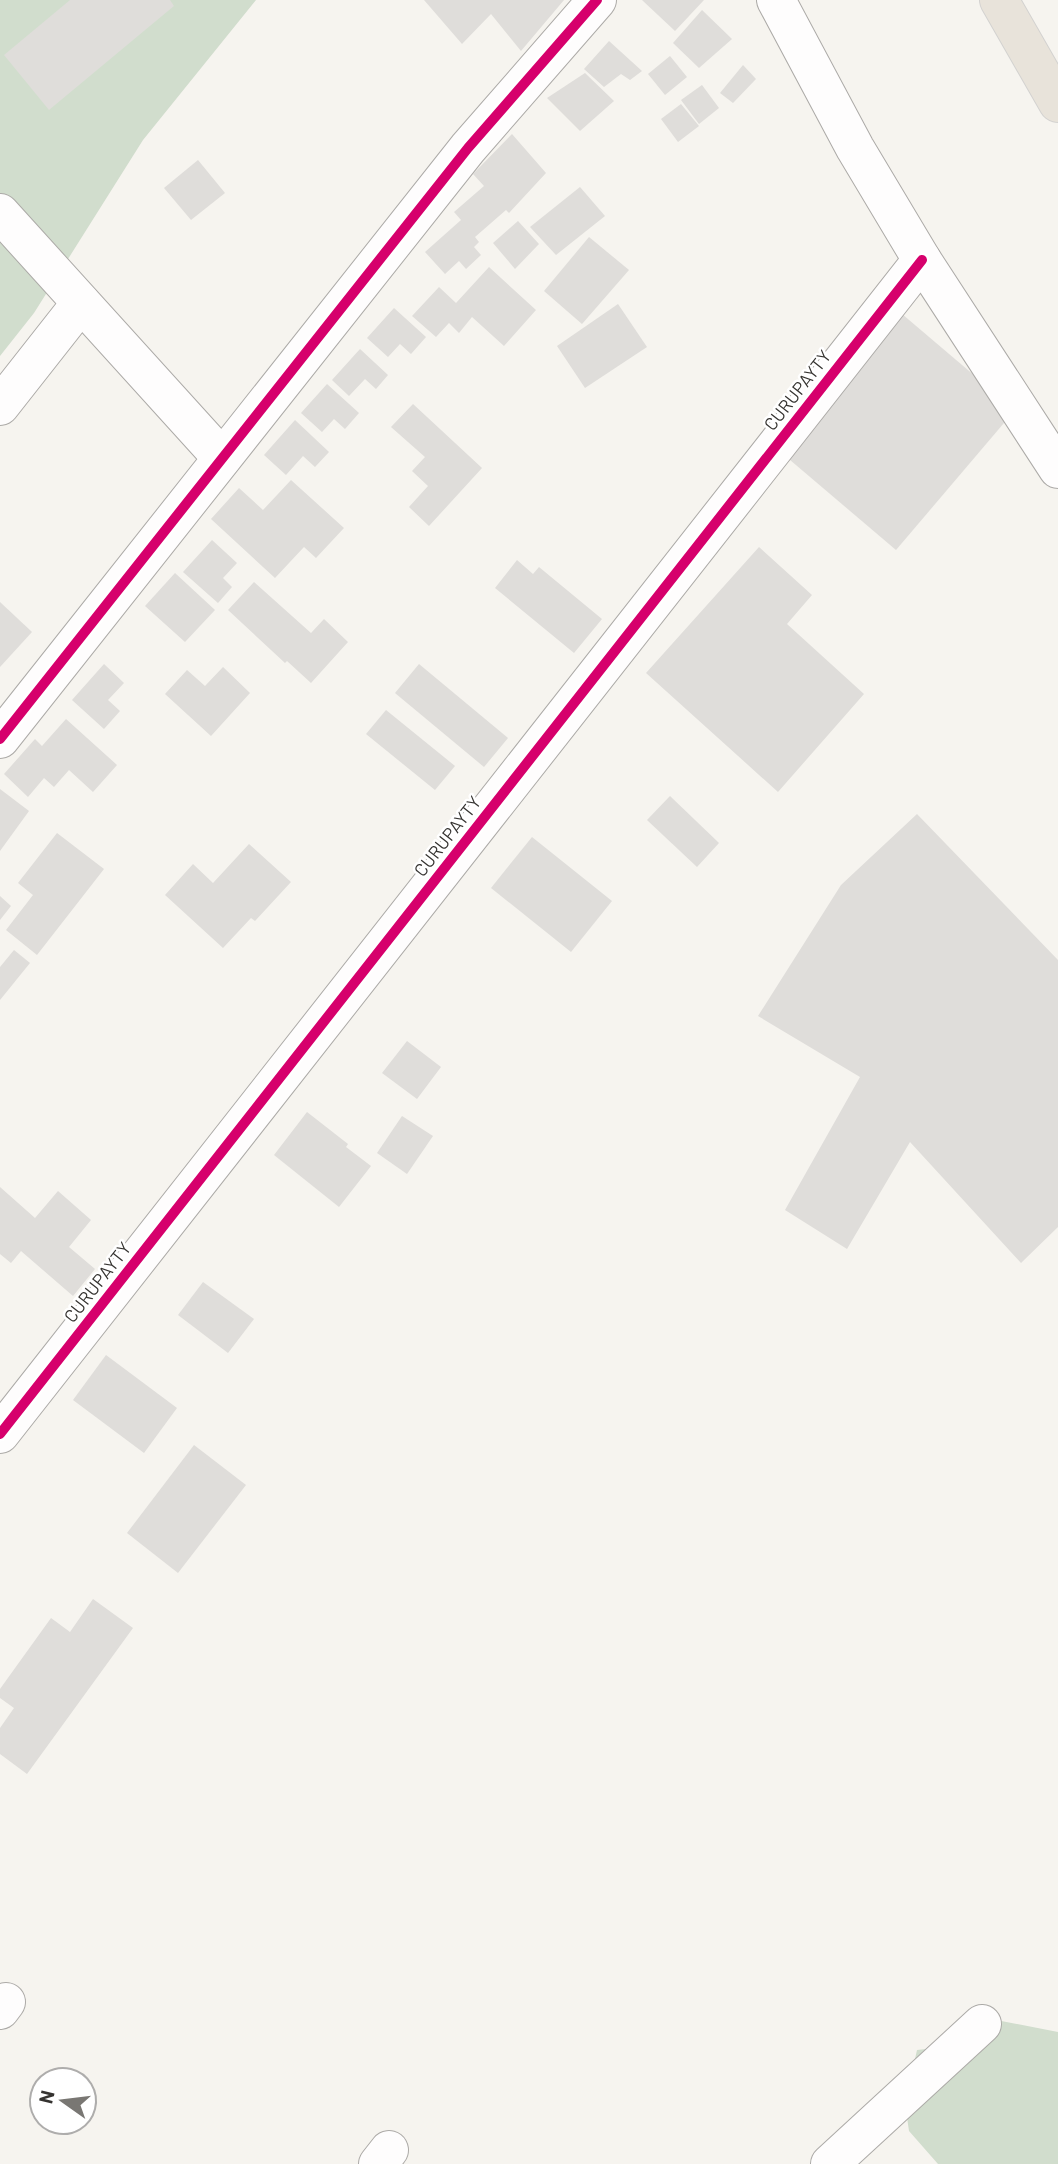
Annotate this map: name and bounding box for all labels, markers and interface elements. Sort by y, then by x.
street label: CURUPAYTY [759,345,835,435]
street label: CURUPAYTY [409,791,485,881]
street label: CURUPAYTY [59,1237,135,1327]
north arrow [28,2066,98,2136]
text: N [33,2088,59,2106]

